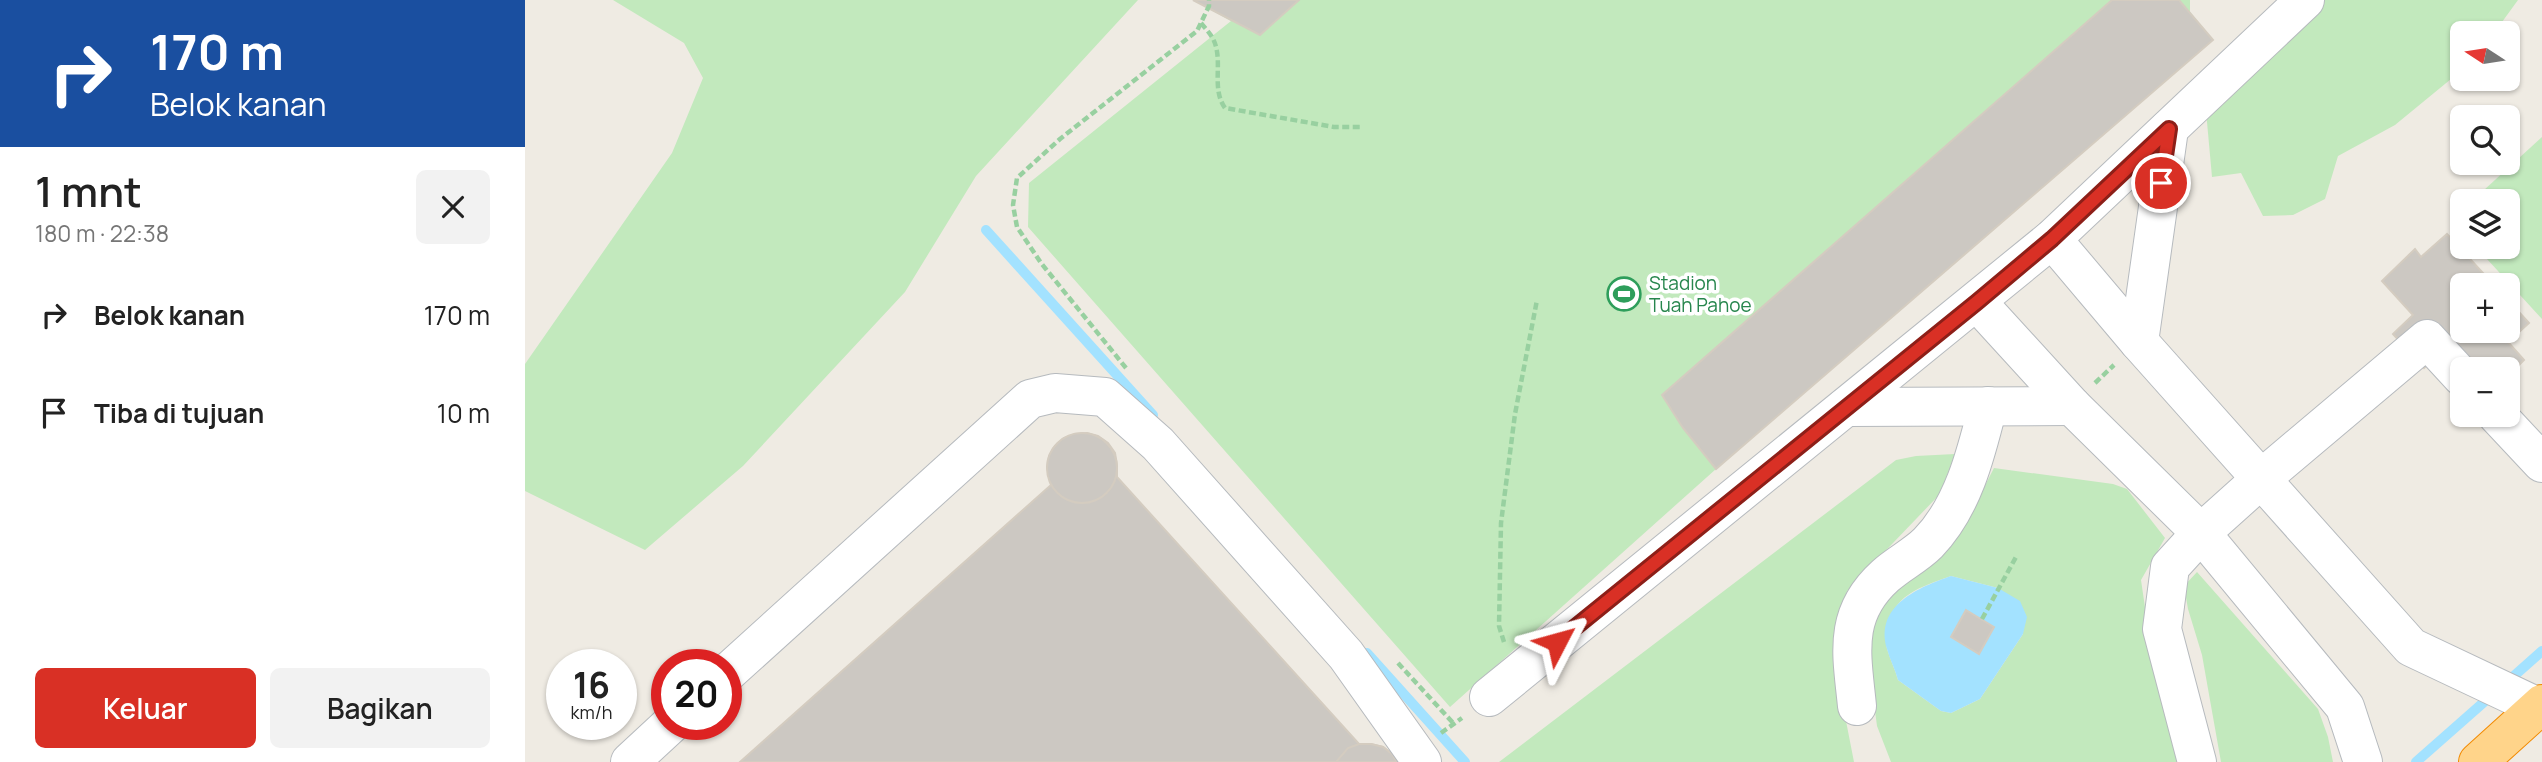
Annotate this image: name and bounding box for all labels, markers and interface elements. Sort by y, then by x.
text: 170 m [150,18,284,85]
north arrow [2450,21,2520,91]
map controls [2450,21,2520,427]
icon: right [35,28,126,119]
text: Belok kanan [150,82,326,126]
button: search [2450,105,2520,175]
pin [2131,153,2191,213]
text: 1 mnt [35,162,142,220]
icon: arrive [2142,164,2180,202]
button: close [416,170,490,244]
button: layers [2450,189,2520,259]
text: 180 m · 22:38 [35,217,169,249]
place label: Stadion Tuah Pahoe [1649,270,1752,318]
button: + [2450,273,2520,343]
sports icon: Stadion Tuah Pahoe [1605,275,1643,313]
icon: right [35,296,73,334]
text: Belok kanan [94,297,245,333]
text: 170 m [424,297,490,333]
button: − [2450,357,2520,427]
icon: arrive [35,394,73,432]
text: Tiba di tujuan [94,395,264,431]
text: 10 m [437,395,490,431]
position arrow [1520,605,1594,679]
speed limit sign: 20 [651,649,742,740]
text: 16 [573,661,610,709]
button: Keluar [35,668,256,748]
button: Bagikan [270,668,490,748]
text: km/h [571,700,612,724]

